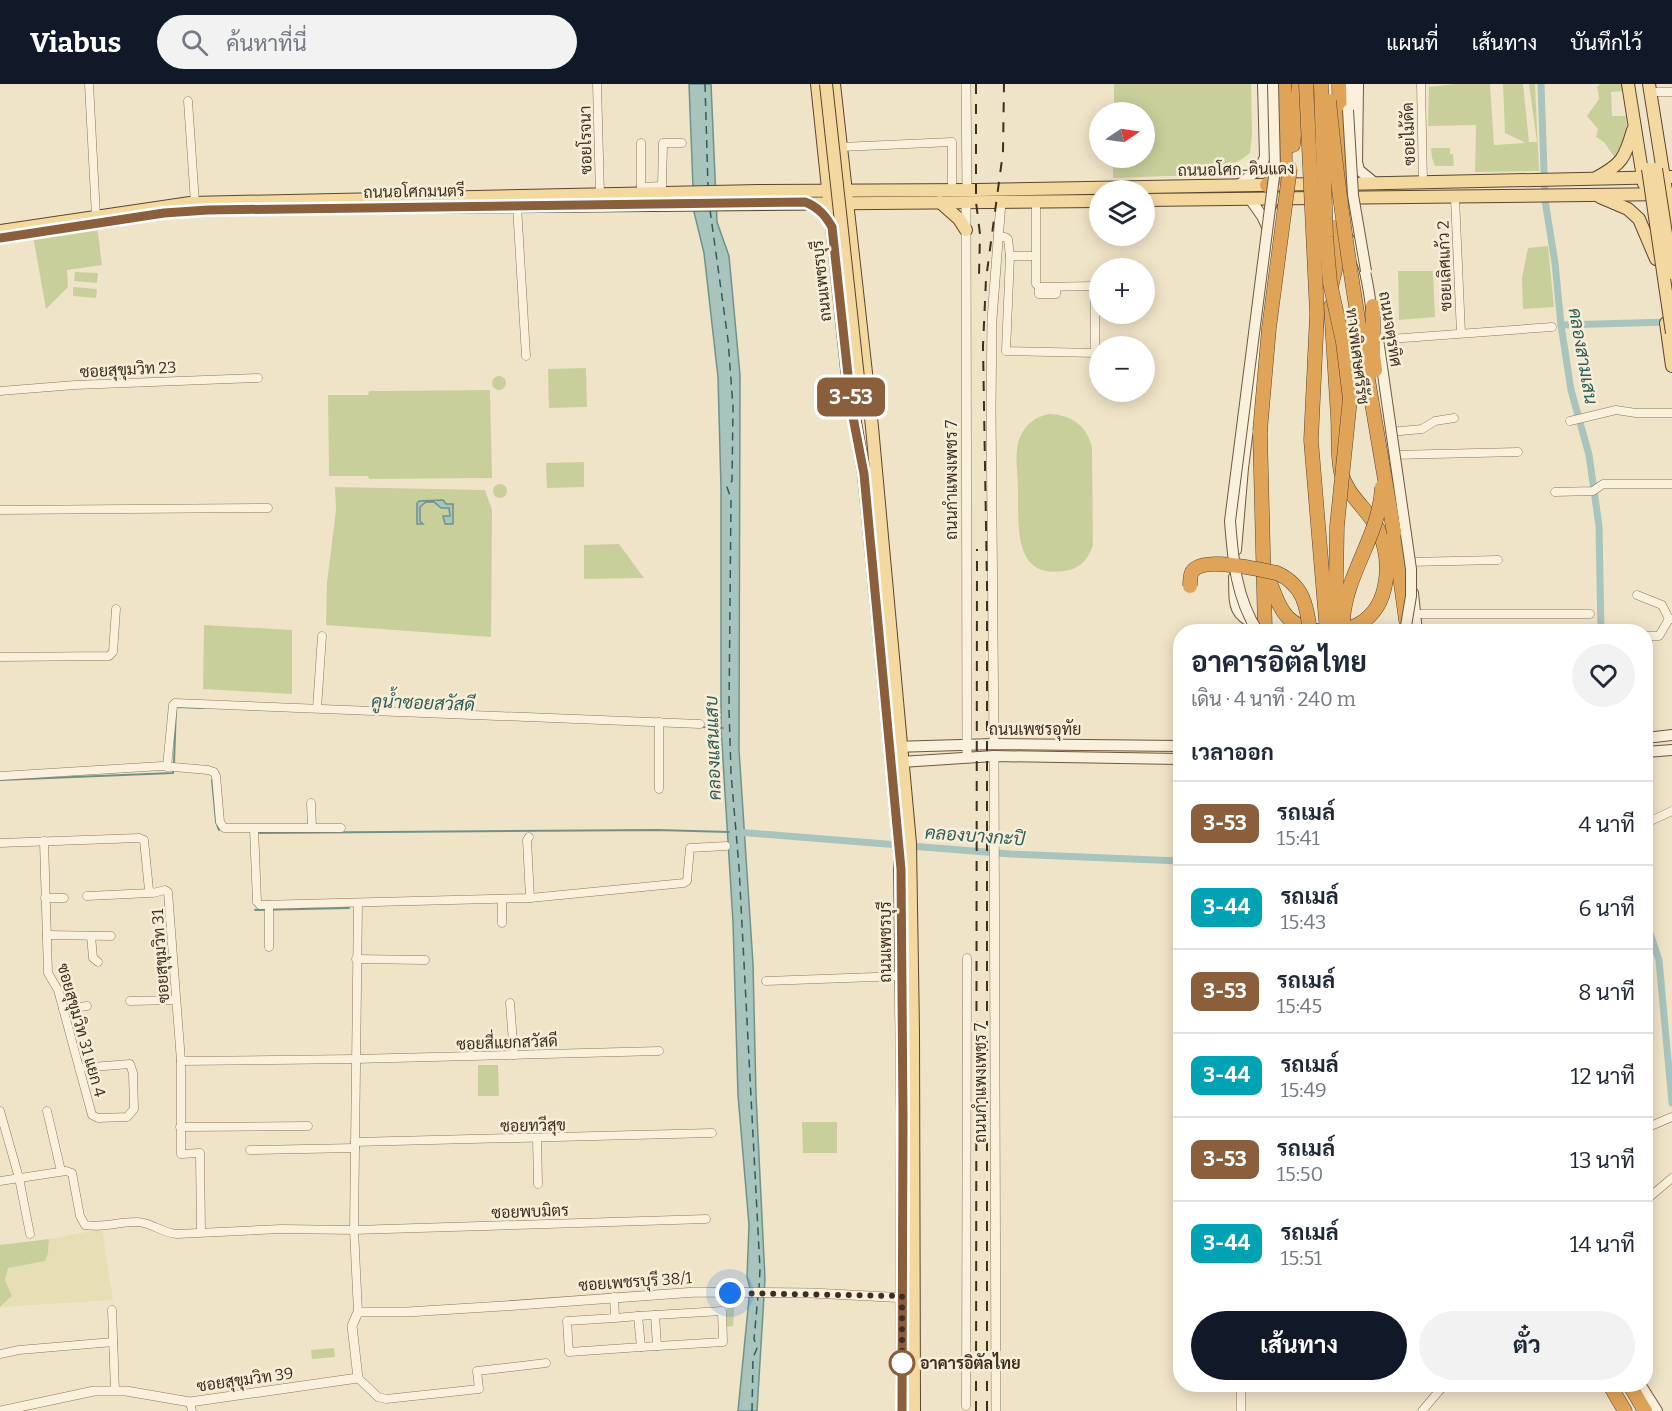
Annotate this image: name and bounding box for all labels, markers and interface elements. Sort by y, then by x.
search box [157,15,577,69]
text: Viabus [30,26,121,59]
icon: search [178,26,211,59]
text: ค้นหาที่นี่ [226,30,307,57]
text: แผนที่ [1386,30,1439,56]
text: เส้นทาง [1472,30,1537,56]
text: บันทึกไว้ [1570,30,1642,56]
north arrow [1089,102,1155,168]
map controls [1089,102,1155,402]
street label: ซอยไม้ดัด [1396,102,1419,166]
street label: ซอยโรจนา [573,105,596,175]
street label: ถนนอโศก-ดินแดง [1177,157,1295,180]
street label: ถนนอโศกมนตรี [363,179,465,202]
button: layers [1089,180,1155,246]
street label: ซอยเลิศแก้ว 2 [1432,220,1456,312]
street label: ถนนเพชรบุรี [806,239,837,323]
button: + [1089,258,1155,324]
street label: ถนนจตุรทิศ [1373,290,1406,369]
street label: ทางพิเศษศรีรัช [1342,306,1375,406]
water label: คลองสามเสน [1564,306,1602,407]
button: − [1089,336,1155,402]
street label: ซอยสุขุมวิท 23 [79,357,177,384]
line badge: 3-53 [809,378,893,416]
text: 3-53 [829,384,873,410]
street label: ถนนกำแพงเพชร 7 [942,420,961,540]
button: heart [1572,644,1635,707]
text: อาคารอิตัลไทย [1191,646,1367,679]
water label: คูน้ำซอยสวัสดี [371,685,476,718]
text: เดิน · 4 นาที · 240 m [1191,687,1356,711]
water label: คลองแสนแสบ [700,695,726,801]
street label: ถนนเพชรอุทัย [989,719,1081,741]
text: เวลาออก [1191,739,1274,766]
text: รถเมล์ [1277,799,1335,826]
text: 3-53 [1203,810,1247,836]
text: 4 นาที [1579,811,1635,838]
water label: คลองบางกะปิ [924,822,1027,851]
text: 15:41 [1277,826,1320,850]
text: รถเมล์ [1280,883,1339,910]
text: 3-44 [1203,894,1250,920]
text: 6 นาที [1579,895,1635,922]
street label: ถนนเพชรบุรี [874,901,897,983]
street label: ซอยสุขุมวิท 31 [148,908,175,1004]
text: 15:43 [1280,910,1327,934]
street label: ซอยสุขุมวิท 31 แยก 4 [51,961,110,1100]
text: รถเมล์ [1277,967,1335,994]
text: 3-53 [1203,978,1247,1004]
text: 8 นาที [1578,979,1635,1006]
text: 15:45 [1277,994,1322,1018]
street label: ถนนกำแพงเพชร 7 [971,1023,990,1143]
street label: ซอยสี่แยกสวัสดี [456,1026,558,1054]
text: รถเมล์ [1280,1051,1339,1078]
text: 3-44 [1203,1062,1250,1088]
text: 12 นาที [1571,1063,1635,1090]
text: 15:49 [1280,1078,1327,1102]
street label: ซอยทวีสุข [500,1113,566,1138]
text: รถเมล์ [1277,1135,1335,1162]
text: 3-53 [1203,1146,1247,1172]
text: 13 นาที [1570,1147,1635,1174]
text: 15:50 [1277,1162,1323,1186]
street label: ซอยพบมิตร [491,1201,569,1222]
text: รถเมล์ [1280,1219,1339,1246]
text: 3-44 [1203,1230,1250,1256]
text: 14 นาที [1570,1231,1635,1258]
text: 15:51 [1280,1246,1322,1270]
street label: ซอยเพชรบุรี 38/1 [577,1266,693,1297]
your location [715,1278,745,1308]
button: เส้นทาง [1191,1311,1407,1380]
button: ตั๋ว [1419,1311,1635,1380]
marker: อาคารอิตัลไทย [889,1350,915,1376]
place label: อาคารอิตัลไทย [920,1352,1021,1373]
street label: ซอยสุขุมวิท 39 [196,1363,295,1398]

